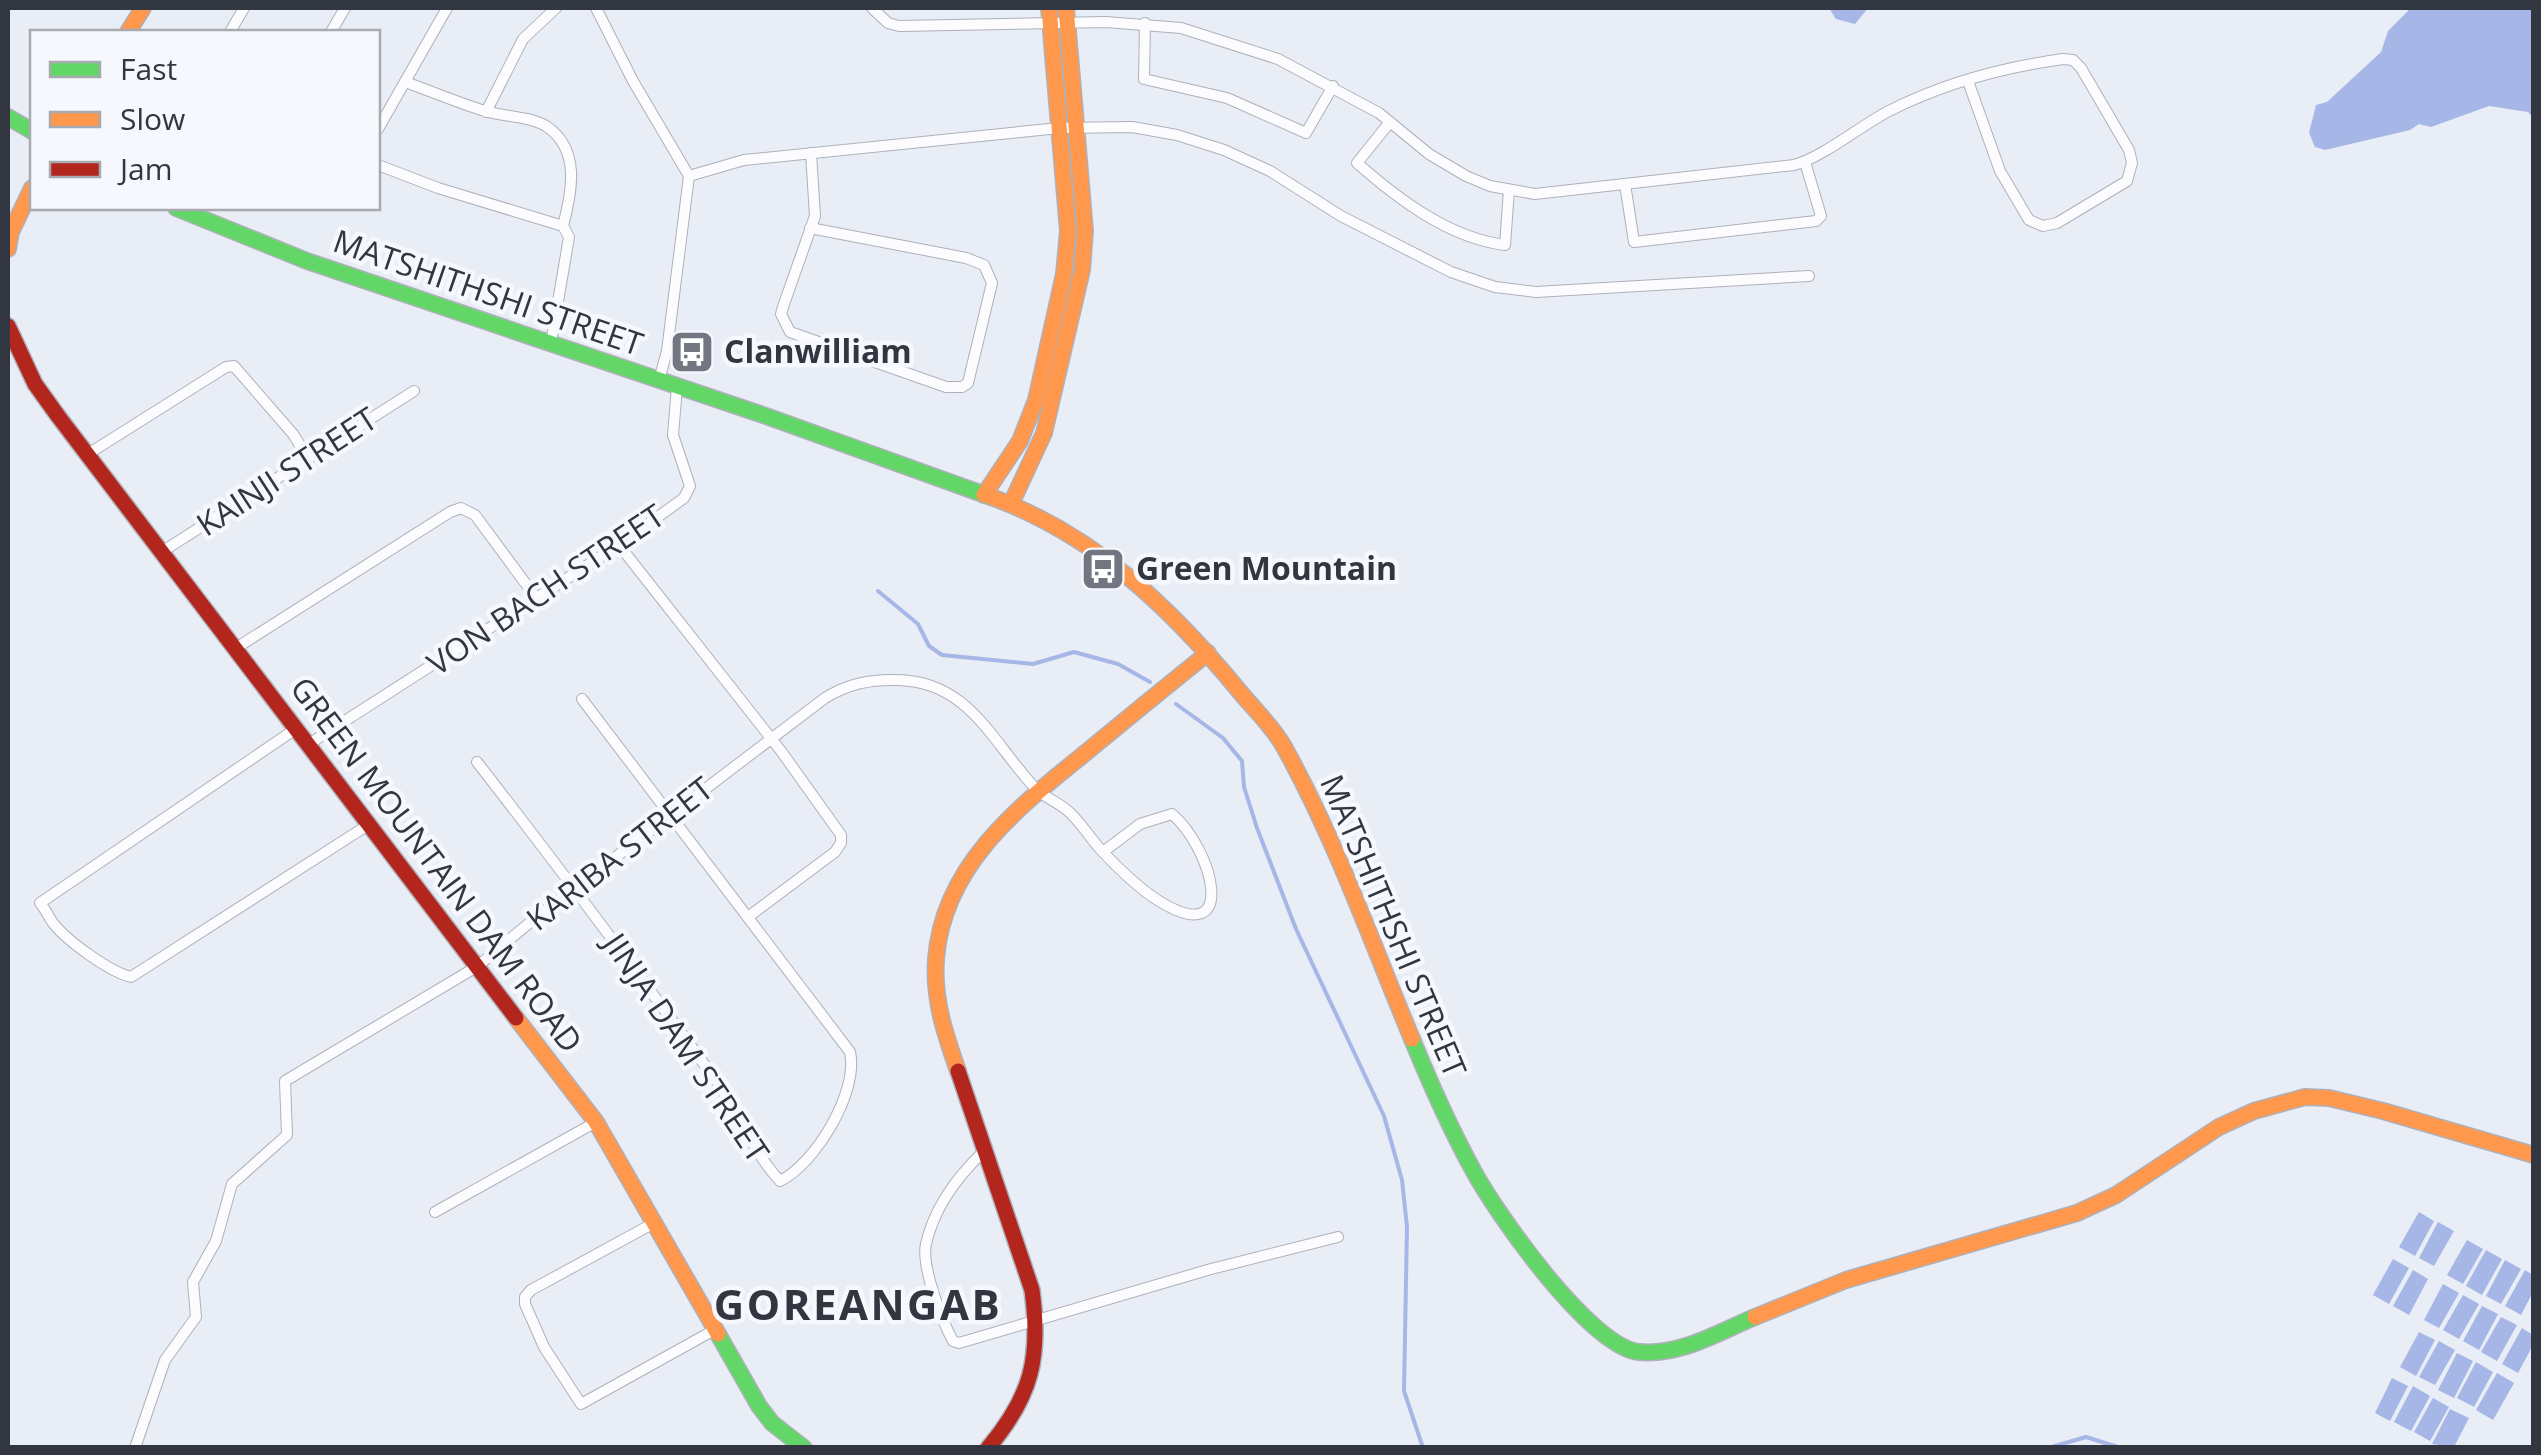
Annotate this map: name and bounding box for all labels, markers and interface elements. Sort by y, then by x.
legend [30,30,380,210]
text: Fast [120,48,177,89]
text: Slow [120,98,185,139]
text: Jam [117,148,173,189]
street label: MATSHITHSHI STREET [328,218,649,365]
bus stop icon: Clanwilliam [669,329,715,375]
place label: Clanwilliam [724,329,912,372]
street label: KAINJI STREET [188,396,385,545]
street label: VON BACH STREET [418,493,673,684]
bus stop icon: Green Mountain [1080,546,1126,592]
place label: Green Mountain [1136,546,1397,589]
street label: GREEN MOUNTAIN DAM ROAD [282,668,593,1061]
street label: KARIBA STREET [517,766,722,939]
street label: MATSHITHSHI STREET [1311,768,1478,1083]
street label: JINJA DAM STREET [593,922,780,1170]
district label: GOREANGAB [714,1275,1002,1332]

